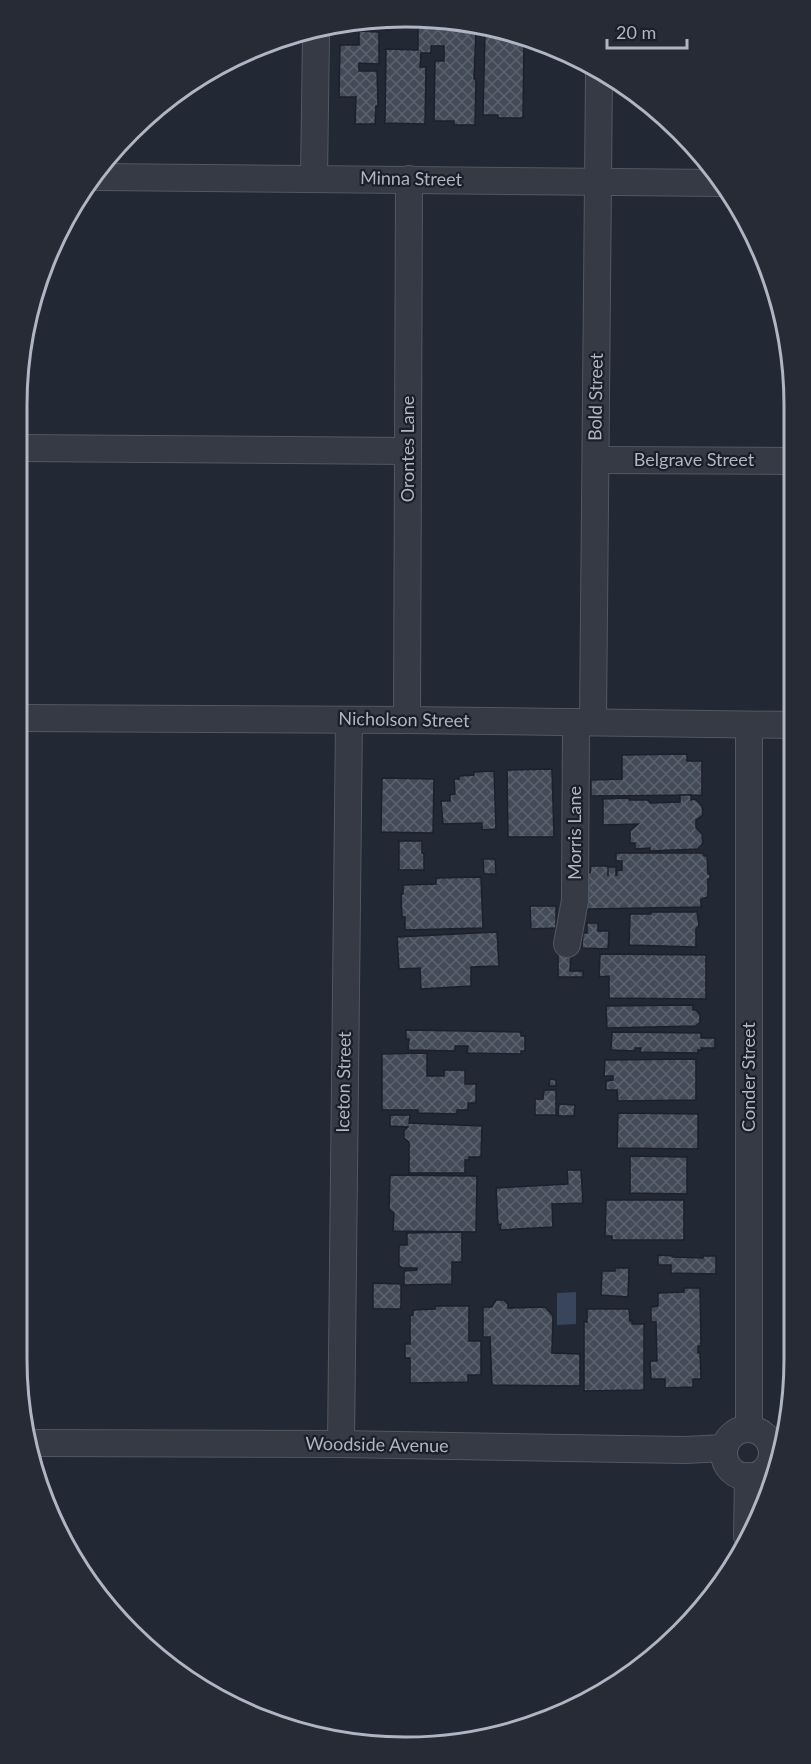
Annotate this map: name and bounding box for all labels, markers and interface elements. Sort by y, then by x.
scale bar [607,12,686,50]
text: 20 m [616,21,656,43]
street label: Minna Street [360,166,463,190]
street label: Bold Street [583,352,607,441]
street label: Orontes Lane [396,396,418,502]
street label: Belgrave Street [634,448,755,470]
street label: Nicholson Street [338,707,470,731]
street label: Morris Lane [563,786,585,880]
street label: Conder Street [737,1022,759,1132]
street label: Iceton Street [331,1031,355,1133]
street label: Woodside Avenue [305,1432,449,1456]

